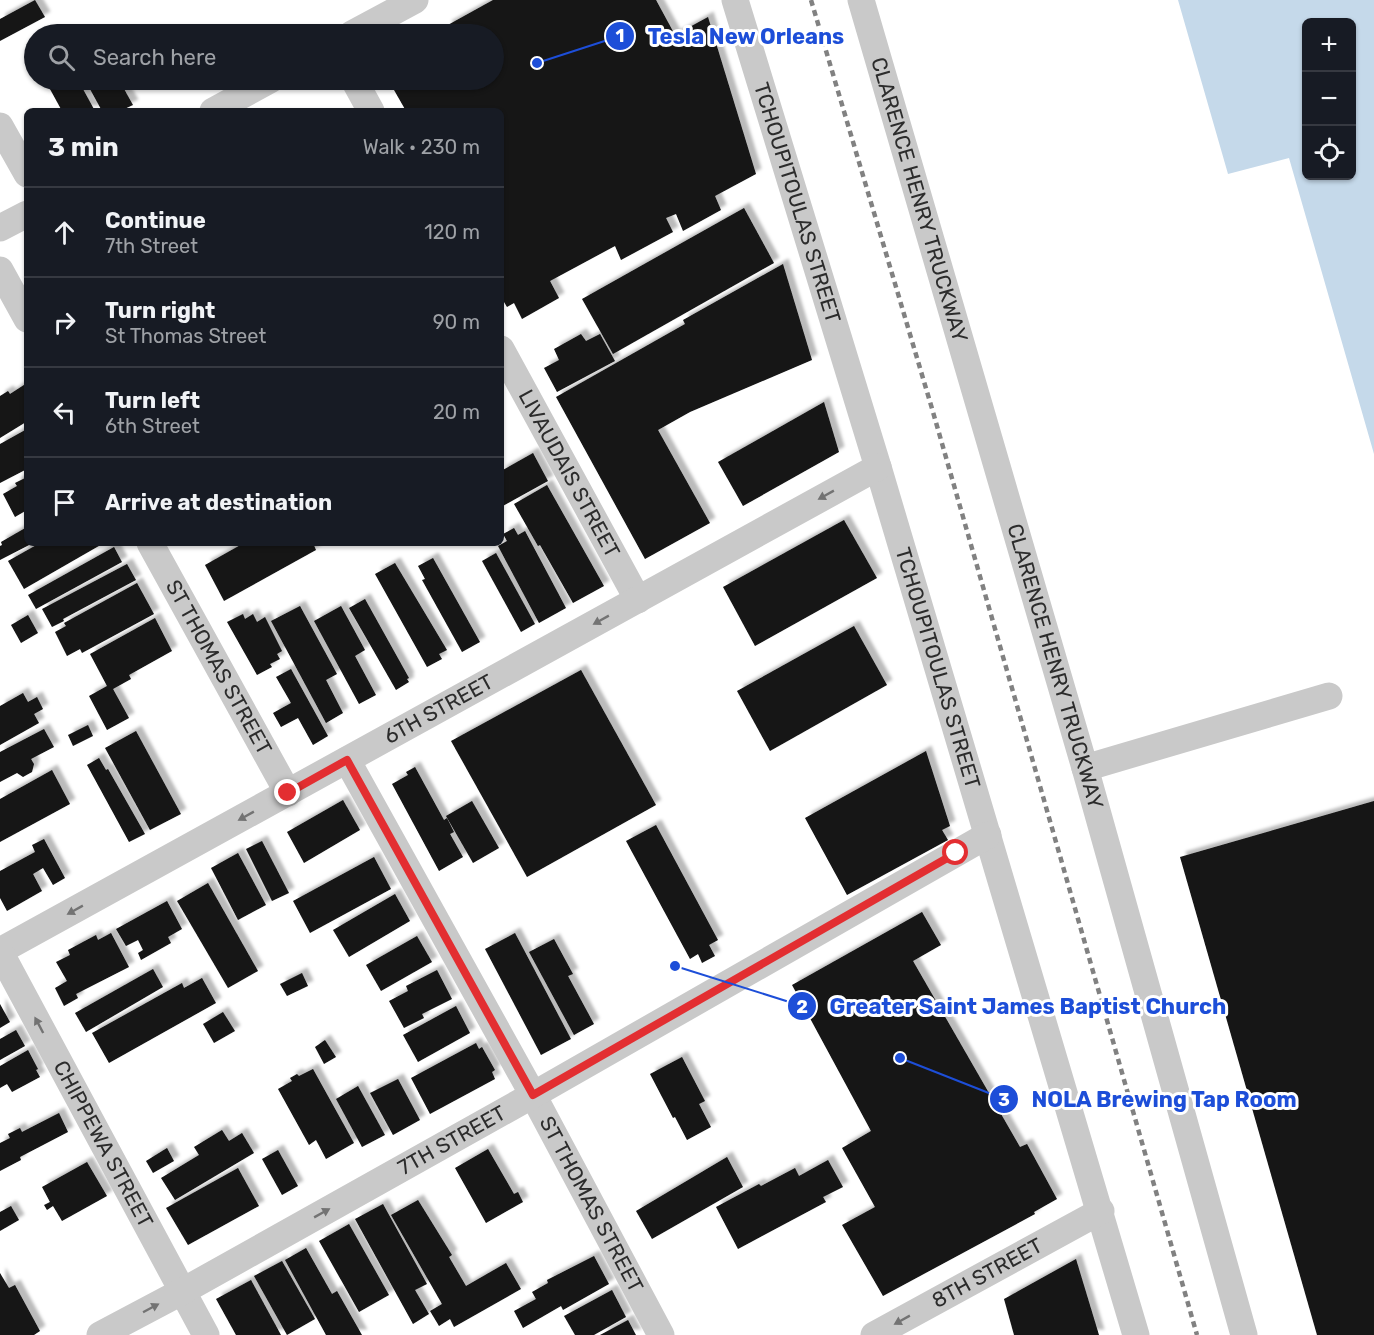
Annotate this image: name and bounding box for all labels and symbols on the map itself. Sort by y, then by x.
callout: Tesla New Orleans [605,16,856,56]
text: Tesla New Orleans [648,23,844,50]
text: 1 [616,25,624,47]
street label: CLARENCE HENRY TRUCKWAY [866,54,973,345]
street label: TCHOUPITOULAS STREET [749,79,846,326]
street label: LIVAUDAIS STREET [514,385,625,562]
one-way arrow [818,490,835,500]
street label: CLARENCE HENRY TRUCKWAY [1002,521,1109,812]
street label: TCHOUPITOULAS STREET [891,544,986,791]
street label: ST THOMAS STREET [161,575,277,759]
one-way arrow [592,615,609,625]
street label: 6TH STREET [380,669,497,749]
route end [274,779,300,805]
one-way arrow [237,811,254,821]
route start [942,839,968,865]
one-way arrow [66,905,83,915]
callout: Greater Saint James Baptist Church [787,986,1239,1026]
text: Greater Saint James Baptist Church [830,993,1226,1020]
text: 2 [796,996,808,1018]
one-way arrow [34,1016,44,1033]
street label: CHIPPEWA STREET [49,1056,159,1232]
callout: NOLA Brewing Tap Room [989,1079,1309,1119]
text: NOLA Brewing Tap Room [1031,1086,1297,1113]
text: 3 [998,1089,1010,1111]
street label: 7TH STREET [393,1100,510,1180]
street label: ST THOMAS STREET [535,1112,649,1296]
one-way arrow [314,1208,331,1218]
street label: 8TH STREET [927,1232,1047,1313]
one-way arrow [143,1303,160,1313]
one-way arrow [893,1315,910,1325]

